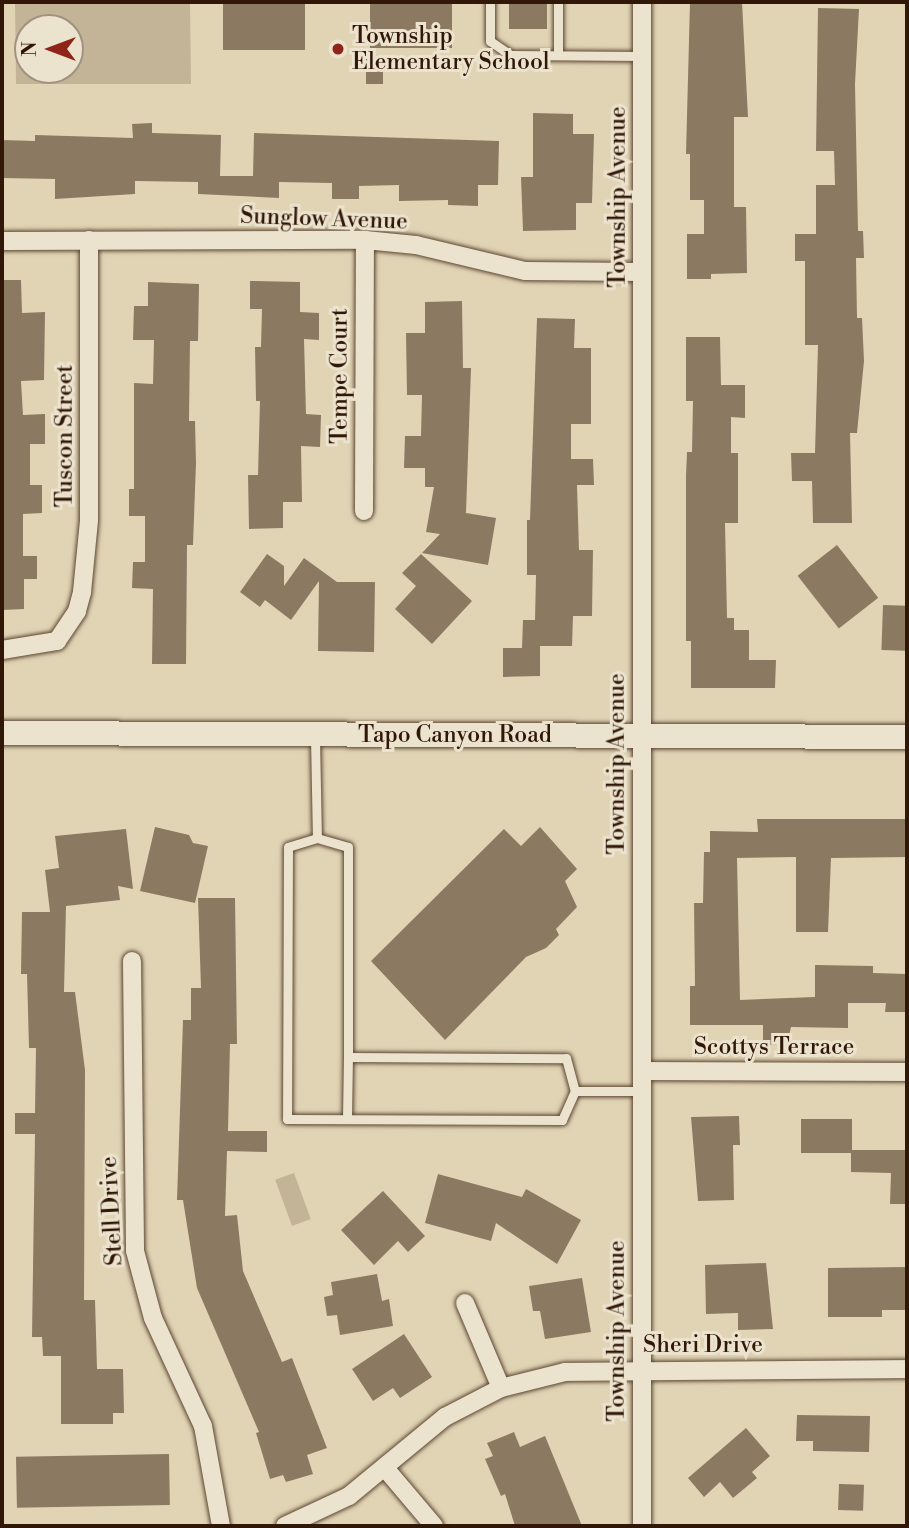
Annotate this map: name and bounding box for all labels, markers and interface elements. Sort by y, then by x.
north arrow [14,14,84,84]
place label: Township Elementary School [352,22,550,76]
text: N [18,41,42,57]
marker: Township Elementary School [330,41,346,57]
street label: Township Avenue [604,106,632,288]
street label: Sunglow Avenue [240,202,408,236]
street label: Tempe Court [326,308,354,444]
street label: Tuscon Street [51,365,79,507]
street label: Township Avenue [603,673,631,855]
street label: Tapo Canyon Road [358,721,552,749]
street label: Scottys Terrace [694,1033,854,1061]
street label: Stell Drive [95,1156,129,1266]
street label: Township Avenue [603,1240,631,1422]
street label: Sheri Drive [643,1331,763,1359]

